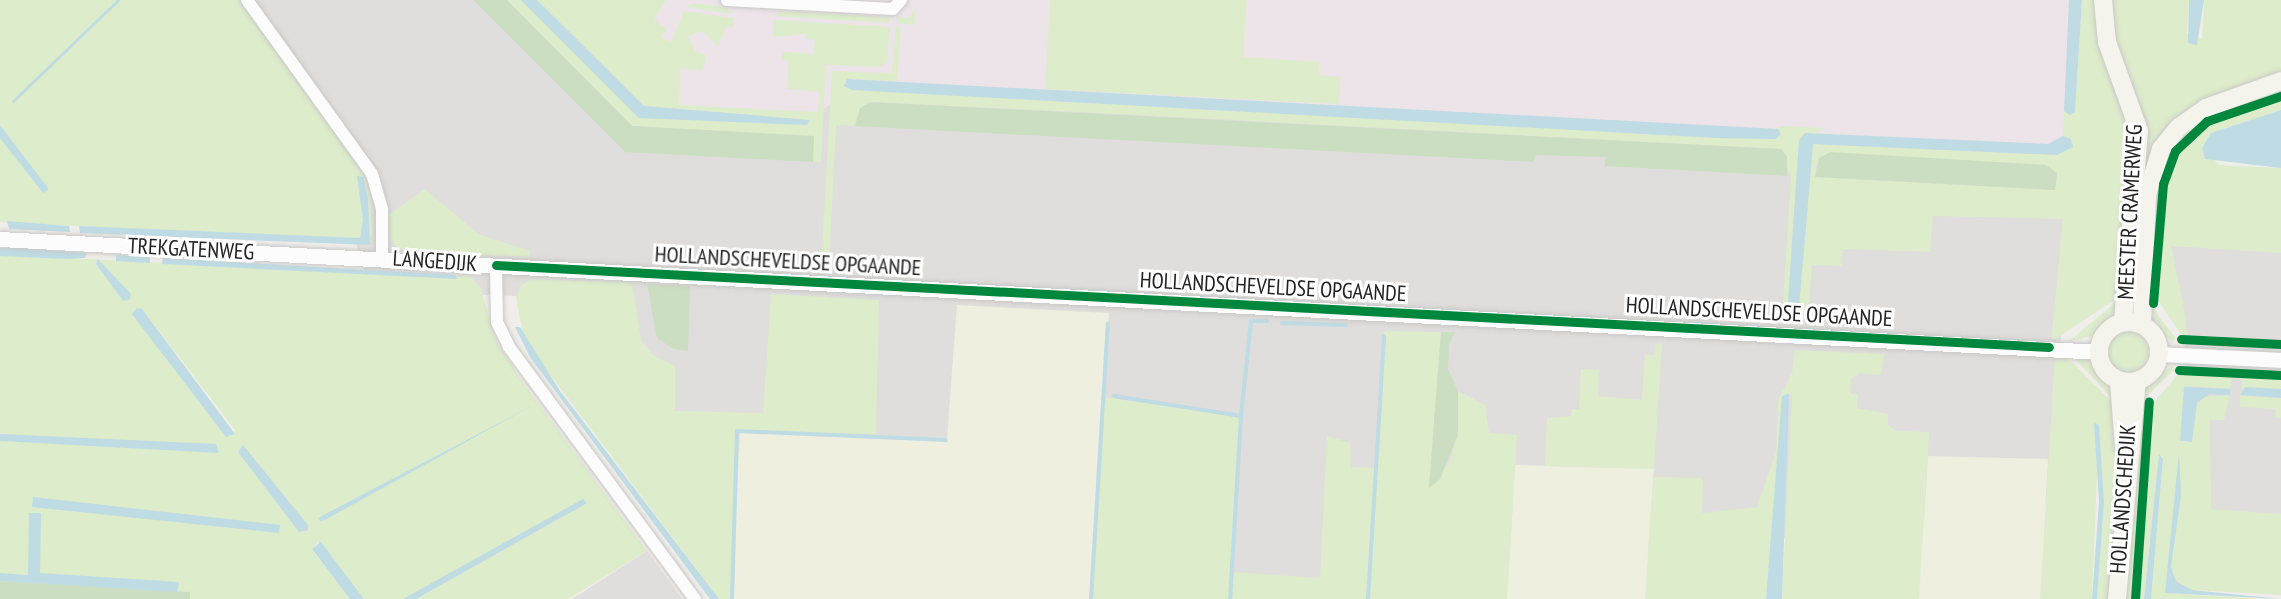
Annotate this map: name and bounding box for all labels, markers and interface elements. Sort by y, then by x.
street label: MEESTER CRAMERWEG [2112,124,2148,300]
street label: TREKGATENWEG [127,233,255,265]
street label: HOLLANDSCHEVELDSE OPGAANDE [654,241,922,281]
street label: LANGEDIJK [392,245,478,277]
street label: HOLLANDSCHEVELDSE OPGAANDE [1139,267,1407,307]
street label: HOLLANDSCHEVELDSE OPGAANDE [1625,292,1893,332]
street label: HOLLANDSCHEDIJK [2105,423,2141,575]

